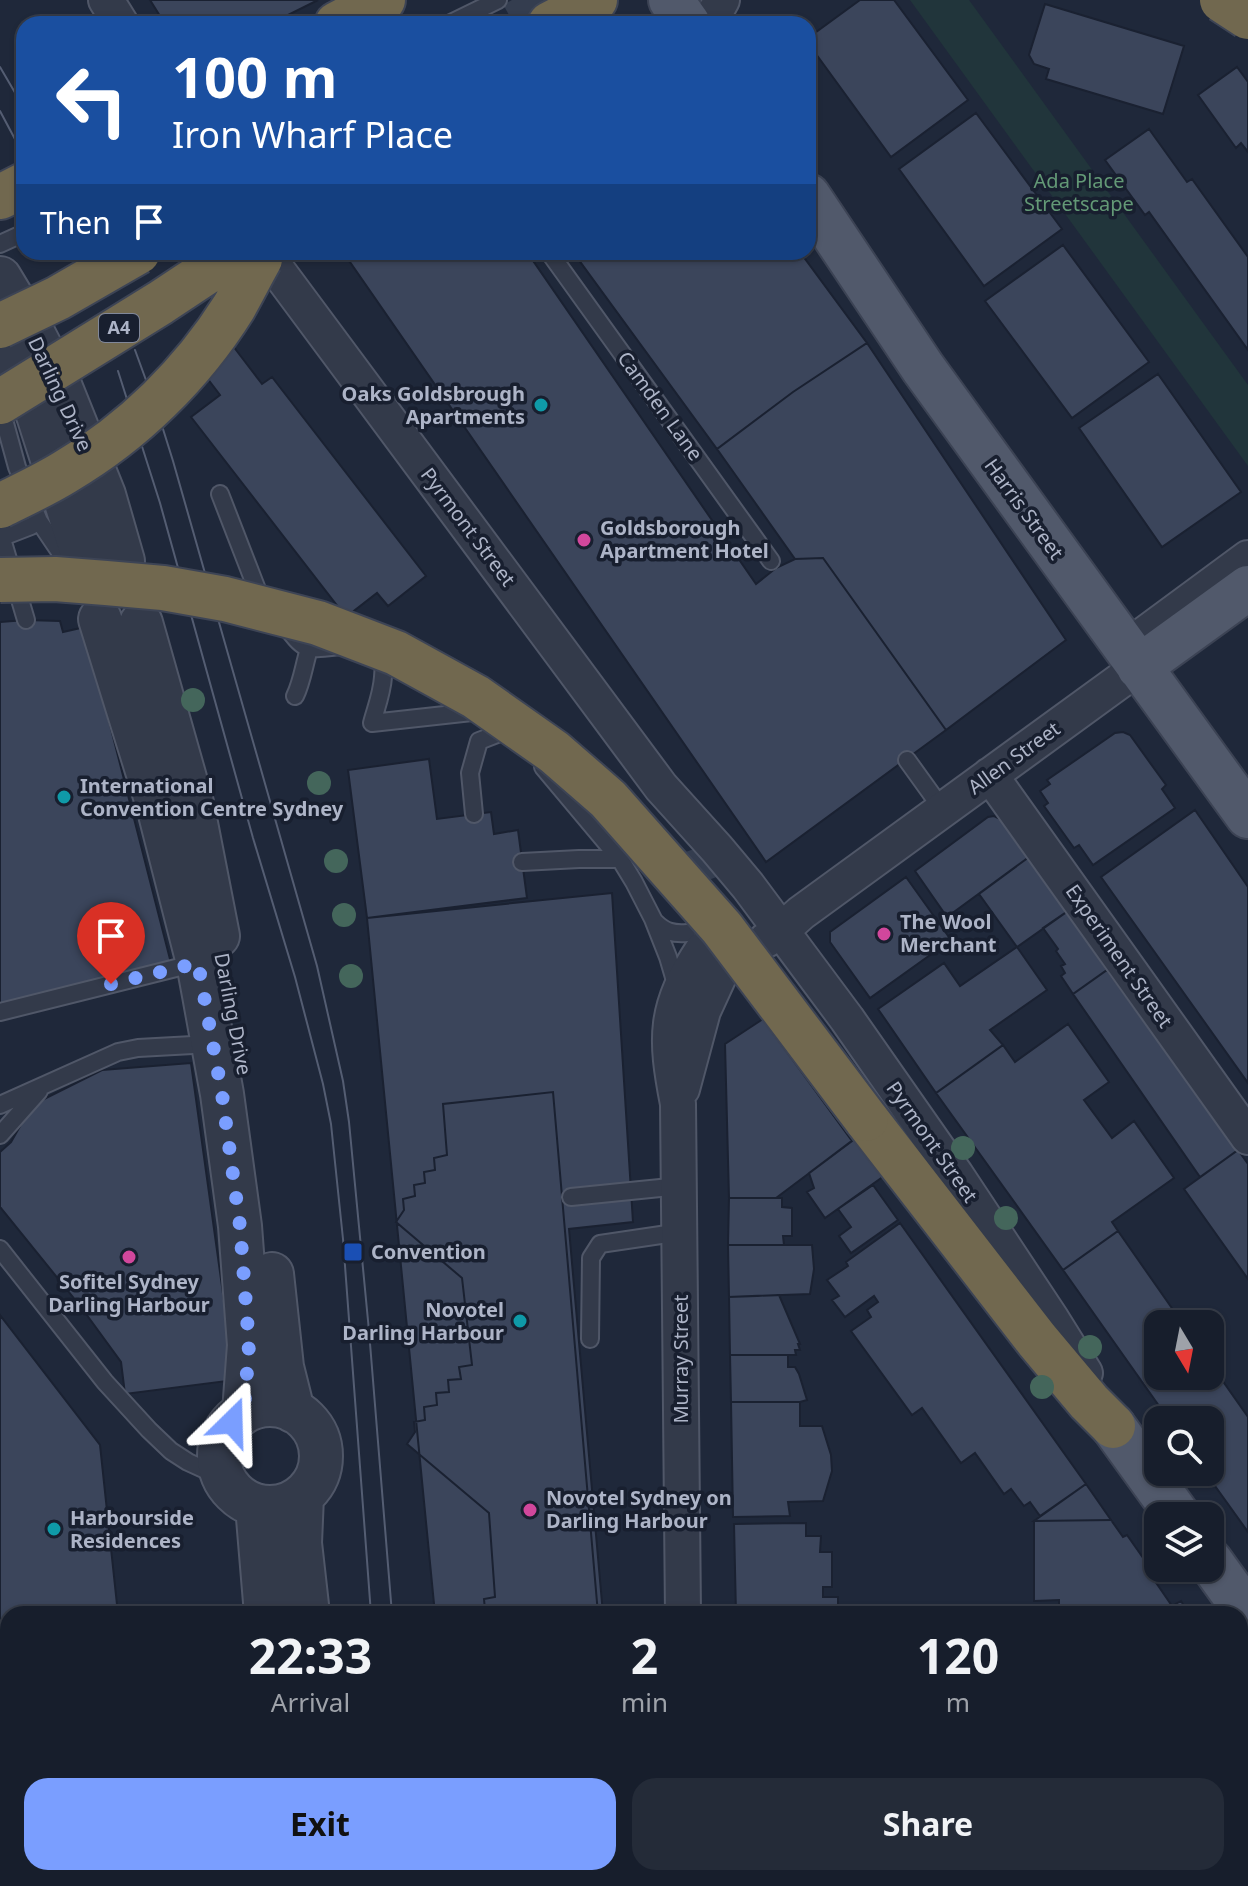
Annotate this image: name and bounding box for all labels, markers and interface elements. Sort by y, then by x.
text: 100 m [172,38,337,114]
icon: left [40,48,144,152]
text: Iron Wharf Place [172,110,453,159]
park label: Ada Place Streetscape [1024,167,1134,217]
icon: arrive [127,200,171,244]
text: Then [40,202,111,243]
road number: A4 [99,314,139,342]
street label: Darling Drive [22,332,99,456]
street label: Camden Lane [612,346,709,466]
place label: Oaks Goldsbrough Apartments [342,380,525,430]
marker: Oaks Goldsbrough Apartments [532,396,550,414]
street label: Harris Street [979,453,1070,565]
street label: Pyrmont Street [415,462,522,592]
place label: Goldsborough Apartment Hotel [600,514,769,564]
marker: Goldsborough Apartment Hotel [575,531,593,549]
street label: Allen Street [962,715,1065,800]
place label: International Convention Centre Sydney [80,772,344,822]
marker: International Convention Centre Sydney [55,788,73,806]
street label: Experiment Street [1060,879,1179,1033]
pin [77,902,145,984]
place label: The Wool Merchant [900,908,997,958]
icon: arrive [89,914,133,958]
marker: The Wool Merchant [875,925,893,943]
street label: Darling Drive [208,951,259,1077]
street label: Pyrmont Street [881,1076,984,1208]
place label: Convention [371,1238,486,1265]
marker: Convention [342,1241,364,1263]
marker: Sofitel Sydney Darling Harbour [120,1248,138,1266]
place label: Sofitel Sydney Darling Harbour [48,1268,210,1318]
street label: Murray Street [667,1294,694,1424]
place label: Novotel Darling Harbour [342,1296,504,1346]
north arrow [1144,1310,1224,1390]
map controls [1144,1310,1224,1582]
marker: Novotel Darling Harbour [511,1312,529,1330]
position arrow [190,1380,274,1464]
button: search [1144,1406,1224,1486]
place label: Novotel Sydney on Darling Harbour [546,1484,732,1534]
marker: Novotel Sydney on Darling Harbour [521,1501,539,1519]
button: layers [1144,1502,1224,1582]
place label: Harbourside Residences [70,1504,194,1554]
marker: Harbourside Residences [45,1520,63,1538]
text: 22:33 [249,1623,372,1688]
text: 2 [631,1623,658,1688]
text: 120 [917,1623,999,1688]
text: Arrival [271,1684,350,1720]
text: min [621,1684,668,1720]
text: m [946,1684,970,1720]
button: Exit [24,1778,616,1870]
button: Share [632,1778,1224,1870]

